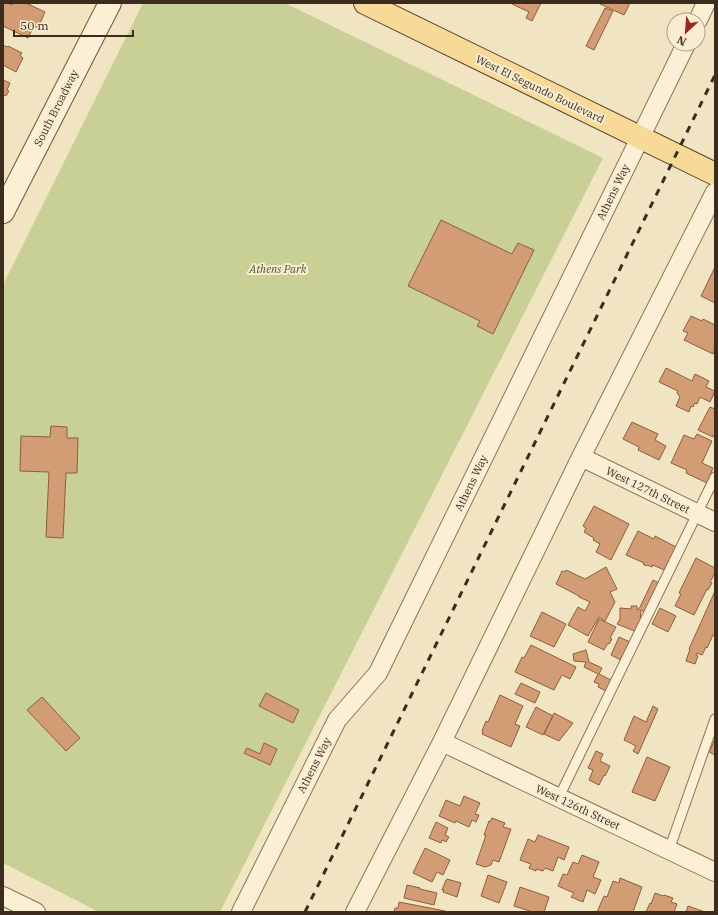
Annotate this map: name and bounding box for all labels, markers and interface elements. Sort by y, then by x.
scale bar [14,12,133,38]
north arrow [666,12,706,52]
text: 50 m [20,18,49,33]
text: N [674,33,689,49]
street label: West El Segundo Boulevard [473,52,607,126]
street label: South Broadway [31,67,81,149]
street label: Athens Way [593,162,633,222]
park label: Athens Park [248,262,307,276]
street label: Athens Way [451,453,491,513]
street label: West 127th Street [604,464,692,516]
street label: Athens Way [294,735,334,795]
street label: West 126th Street [533,781,623,833]

